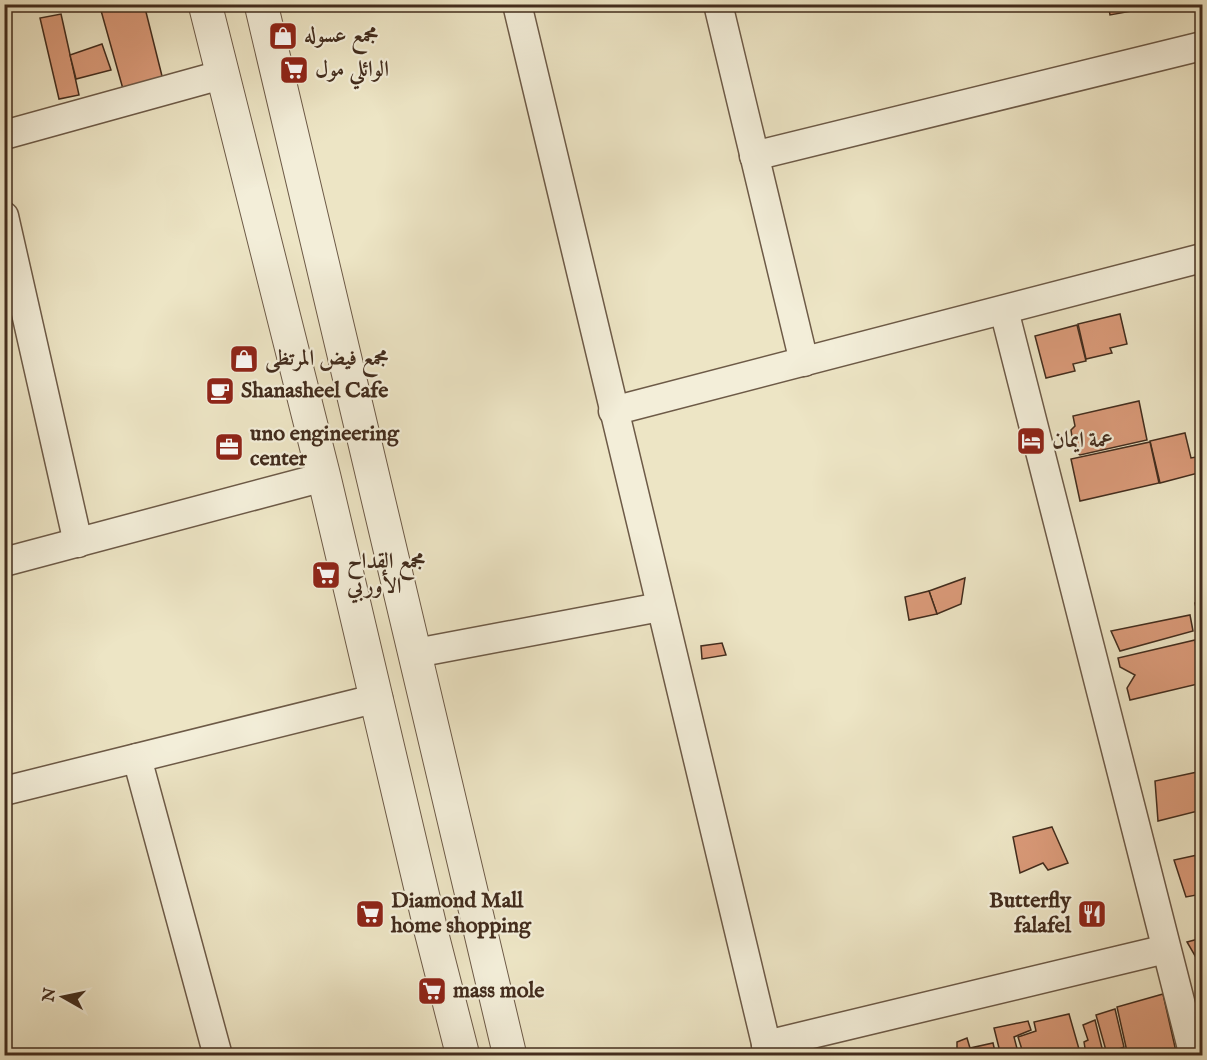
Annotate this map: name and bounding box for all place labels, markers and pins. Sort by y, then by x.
shop icon: مجمع عسوله [267,20,299,52]
place label: مجمع عسوله [304,22,378,55]
supermarket icon: الوائلي مول [278,54,310,86]
place label: الوائلي مول [315,56,389,90]
shop icon: مجمع فيض المرتظى [228,343,260,375]
place label: مجمع فيض المرتظى [265,345,389,378]
cafe icon: Shanasheel Cafe [204,375,236,407]
place label: Shanasheel Cafe [241,377,388,405]
place label: uno engineering center [250,420,400,473]
hotel icon: عمة ايمان [1015,425,1047,457]
place label: عمة ايمان [1052,427,1113,455]
office icon: uno engineering center [213,431,245,463]
place label: مجمع القداح الأوربي [346,548,425,604]
supermarket icon: مجمع القداح الأوربي [310,559,342,591]
place label: Diamond Mall home shopping [390,887,532,940]
place label: Butterfly falafel [989,887,1072,940]
supermarket icon: Diamond Mall home shopping [354,898,386,930]
restaurant icon: Butterfly falafel [1076,898,1108,930]
supermarket icon: mass mole [416,975,448,1007]
place label: mass mole [453,977,544,1005]

